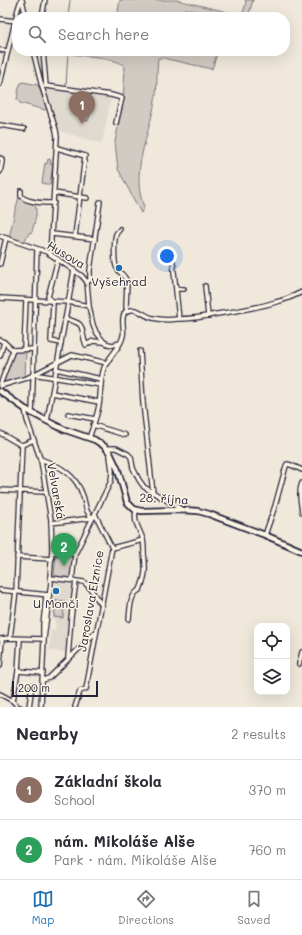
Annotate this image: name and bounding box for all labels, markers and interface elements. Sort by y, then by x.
search box [12,12,290,56]
icon: search [26,23,48,45]
text: Search here [58,24,149,44]
pin: 1 [69,91,95,124]
street label: Husova [44,236,89,272]
your location [157,246,177,266]
marker: Vyšehrad [114,263,124,273]
place label: Vyšehrad [91,273,147,289]
street label: Velvarská [44,461,70,521]
street label: 28. října [139,489,189,507]
pin: 2 [51,533,77,566]
street label: Jaroslava Elznice [73,549,107,653]
marker: U Monči [51,586,61,596]
place label: U Monči [33,595,79,611]
map controls [254,623,290,695]
button: locate [254,623,290,659]
button: layers [254,659,290,695]
scale bar [12,679,98,698]
text: 200 m [18,680,50,695]
text: Nearby [16,722,78,744]
text: 2 results [231,725,286,742]
text: Základní škola [54,771,162,791]
text: 1 [26,781,32,798]
text: 370 m [249,781,286,798]
text: School [54,791,95,808]
text: nám. Mikoláše Alše [54,831,195,851]
text: 2 [25,841,33,858]
text: 760 m [248,841,286,858]
text: Park · nám. Mikoláše Alše [54,851,217,868]
tab: Map [32,888,54,927]
tab: Directions [118,888,174,927]
tab: Saved [237,888,270,927]

